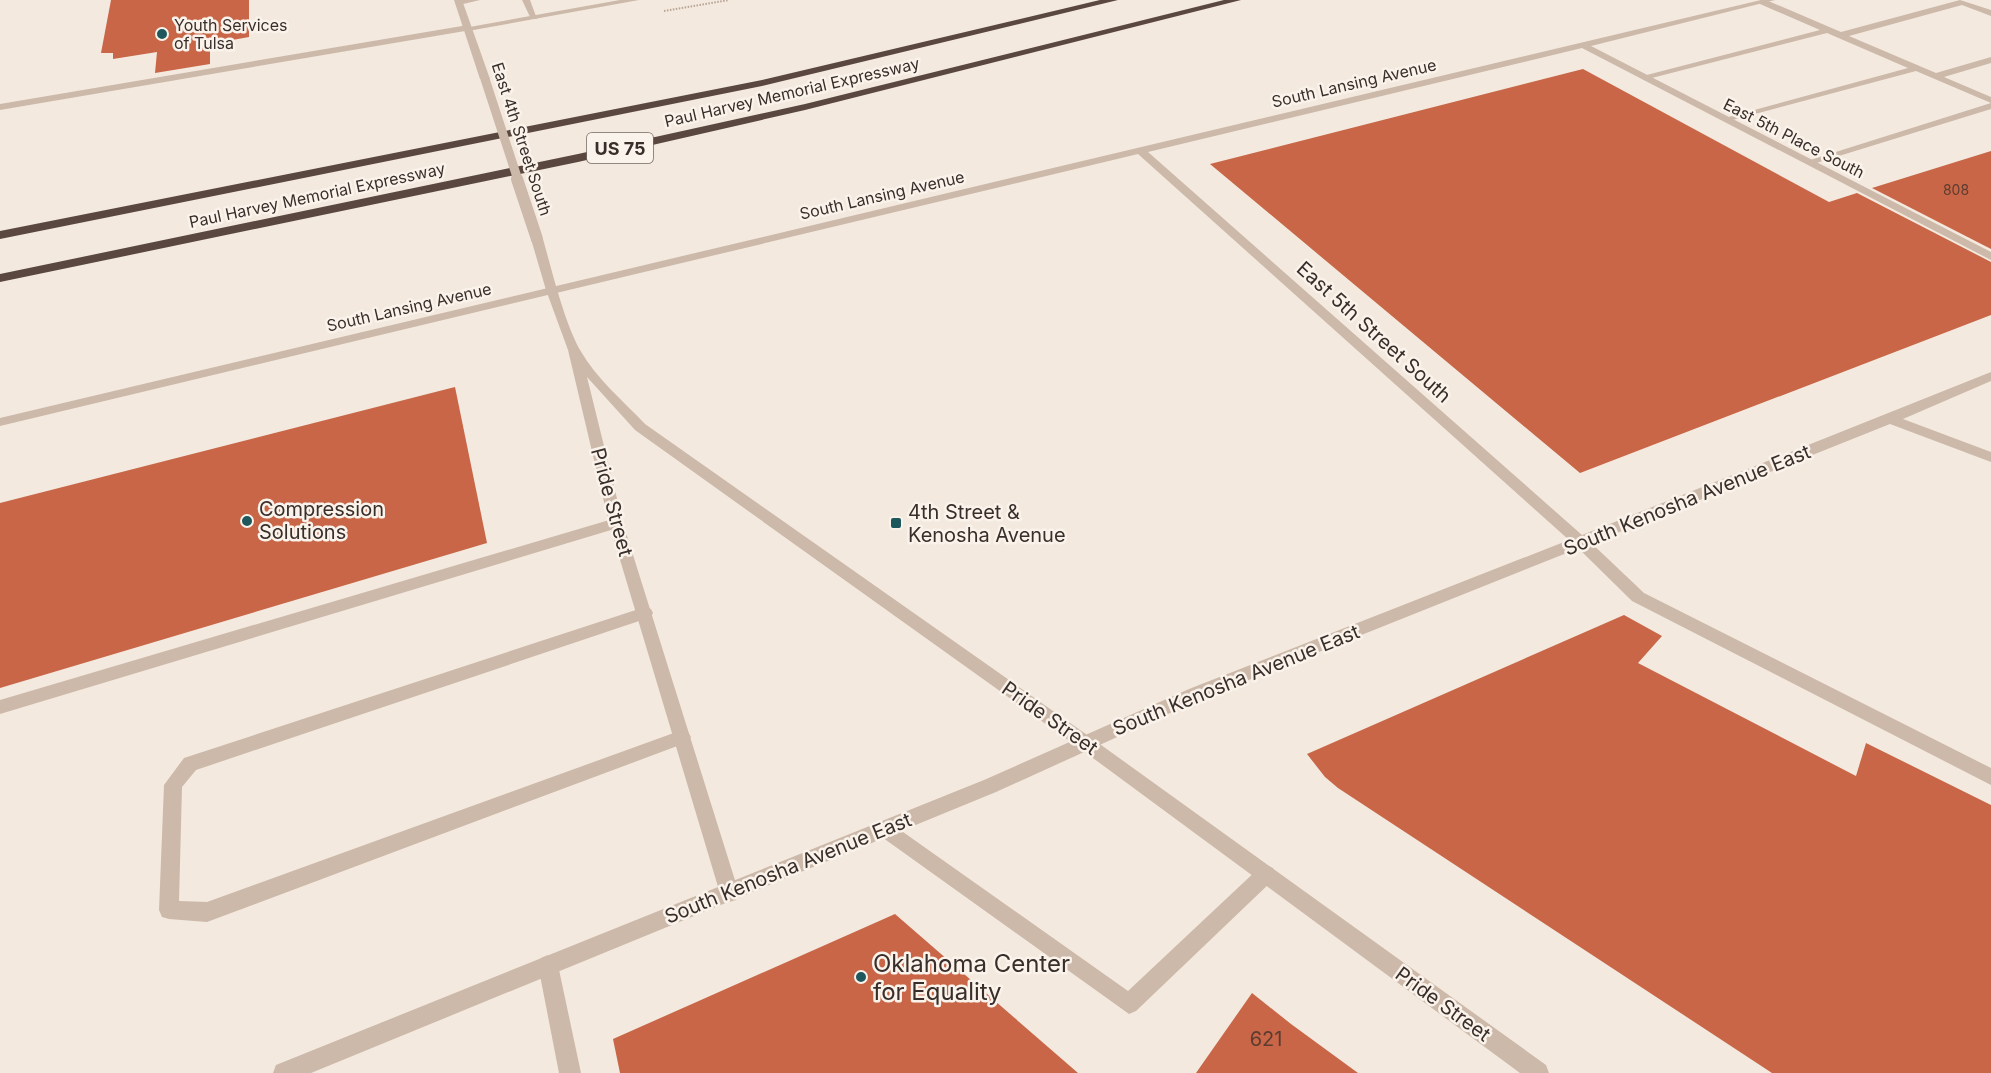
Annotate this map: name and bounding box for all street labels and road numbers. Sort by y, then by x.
street label: Paul Harvey Memorial Expressway [662,53,922,131]
street label: South Lansing Avenue [1270,54,1438,112]
street label: East 4th Street South [488,60,556,218]
street label: East 5th Place South [1720,94,1868,182]
road number: US 75 [587,133,653,163]
street label: Paul Harvey Memorial Expressway [187,158,447,232]
street label: South Lansing Avenue [798,166,966,224]
street label: East 5th Street South [1292,256,1456,408]
street label: South Lansing Avenue [325,278,493,336]
street label: South Kenosha Avenue East [1560,439,1814,561]
street label: Pride Street [586,445,638,559]
street label: South Kenosha Avenue East [1109,619,1363,741]
street label: Pride Street [997,676,1103,760]
street label: South Kenosha Avenue East [661,807,915,929]
street label: Pride Street [1391,962,1495,1047]

